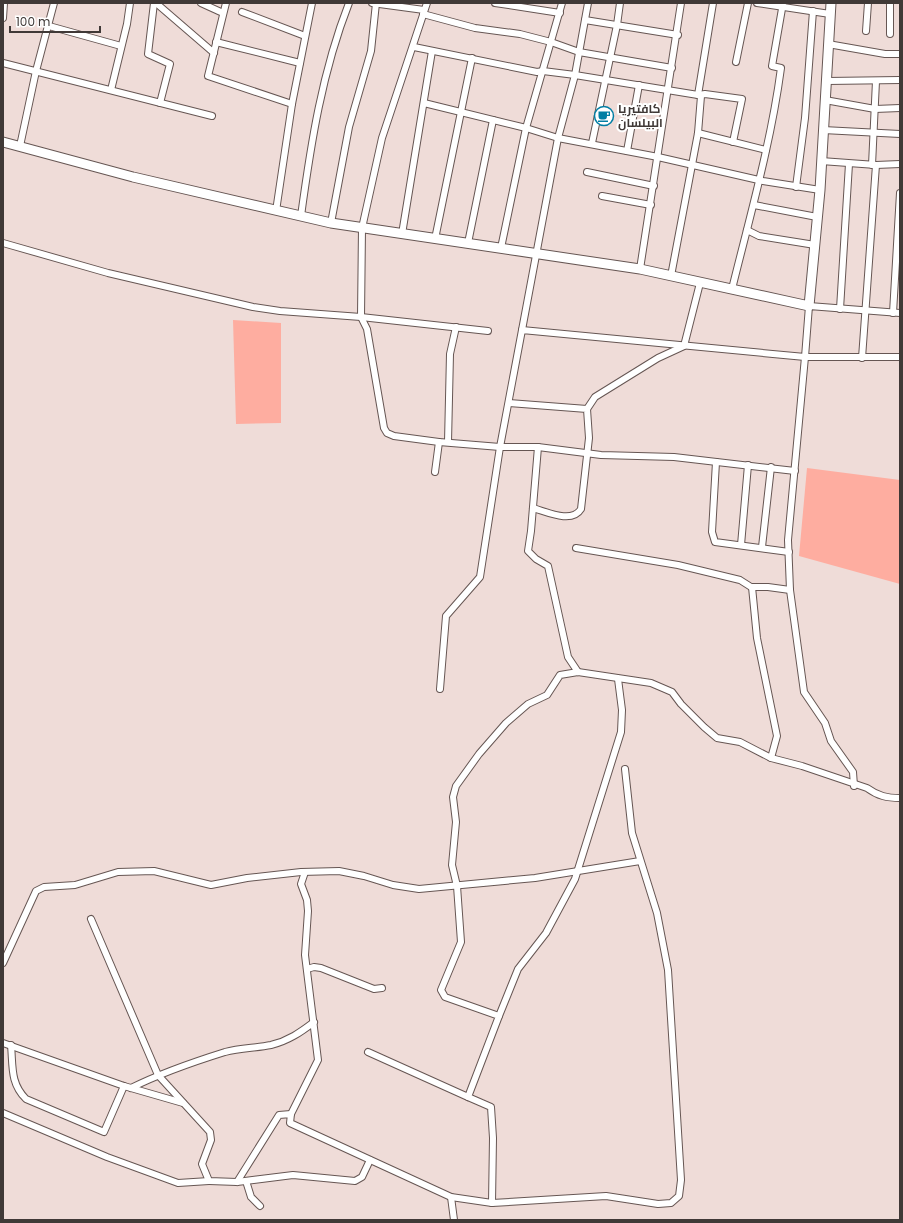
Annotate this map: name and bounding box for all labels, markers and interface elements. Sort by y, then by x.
scale bar [10,8,100,34]
text: 100 m [16,13,50,30]
place label: كافتيريا البيلسان [618,100,663,131]
cafe icon: كافتيريا البيلسان [593,105,615,127]

